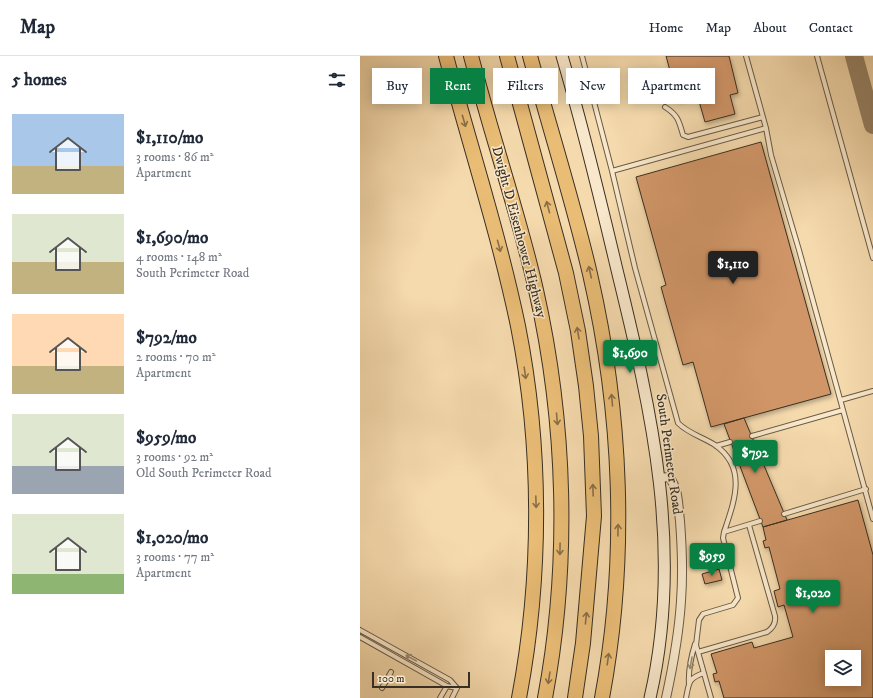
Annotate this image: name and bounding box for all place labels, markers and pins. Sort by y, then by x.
pin: $1,110 [700,251,766,285]
pin: $1,690 [597,340,663,374]
pin: $792 [731,440,779,474]
pin: $959 [688,543,736,577]
pin: $1,020 [780,580,846,614]

